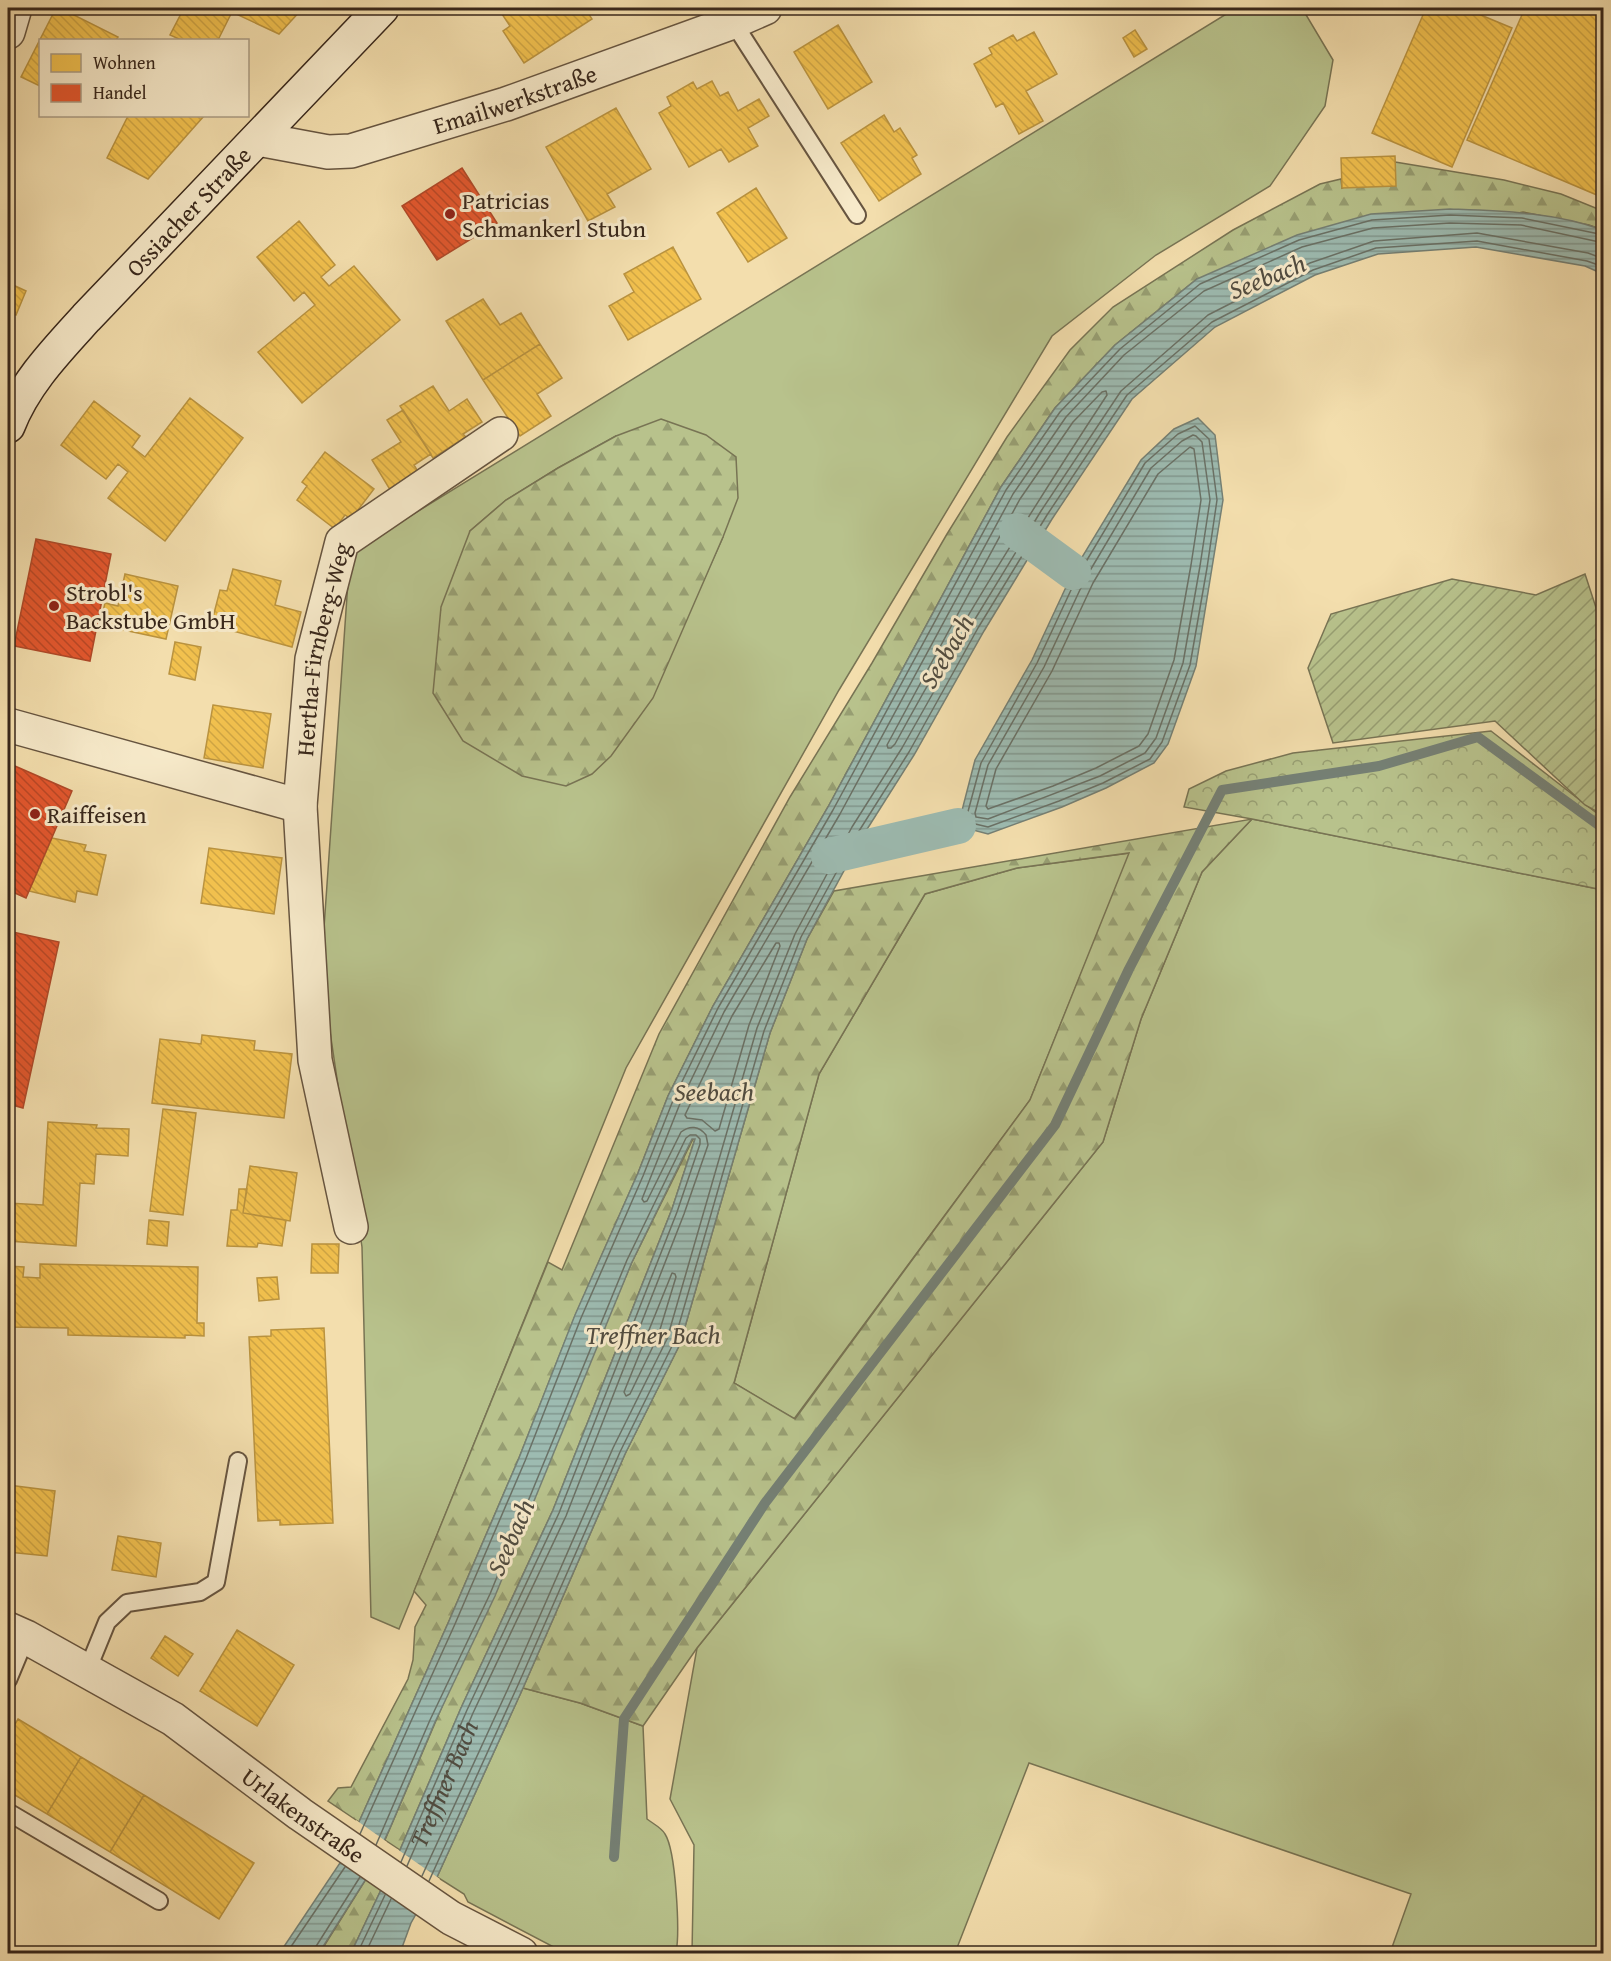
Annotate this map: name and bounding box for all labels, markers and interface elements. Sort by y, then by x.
legend [39,39,249,117]
text: Wohnen [93,49,156,76]
street label: Emailwerkstraße [429,55,602,143]
text: Handel [93,79,147,106]
street label: Ossiacher Straße [117,138,259,284]
place label: Patricias Schmankerl Stubn [462,183,646,246]
marker: Patricias Schmankerl Stubn [443,207,457,221]
water label: Seebach [1222,243,1312,309]
street label: Hertha-Firnberg-Weg [287,539,359,757]
place label: Strobl's Backstube GmbH [66,575,236,638]
marker: Strobl's Backstube GmbH [47,599,61,613]
water label: Seebach [909,607,983,695]
place label: Raiffeisen [47,797,147,832]
marker: Raiffeisen [28,807,42,821]
water label: Seebach [674,1072,754,1111]
water label: Treffner Bach [585,1315,721,1354]
water label: Seebach [476,1492,544,1582]
water label: Treffner Bach [398,1714,487,1853]
street label: Urlakenstraße [234,1759,372,1871]

